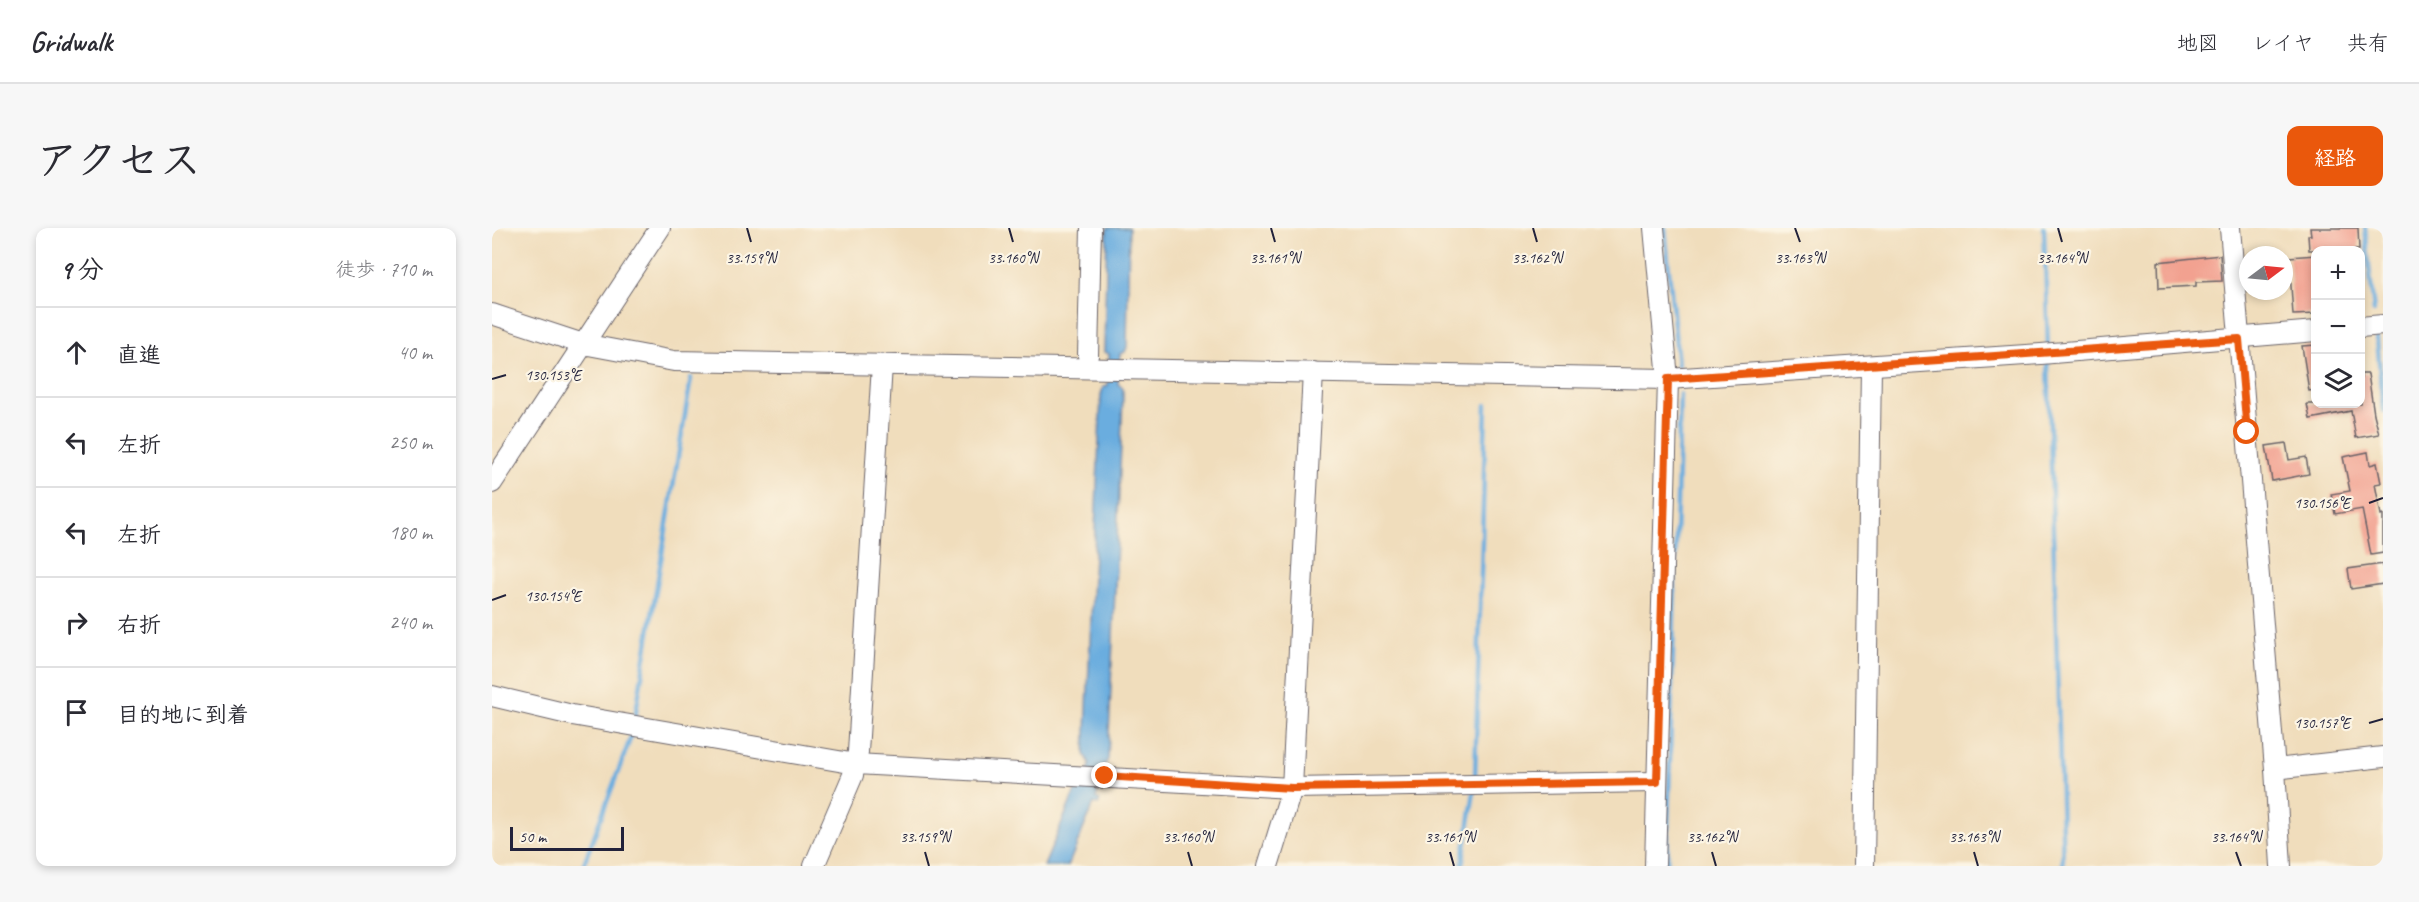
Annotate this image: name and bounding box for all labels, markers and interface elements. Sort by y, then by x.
text: Gridwalk [30,24,112,59]
text: 地図 [2177,30,2219,56]
text: レイヤ [2252,30,2314,56]
text: 共有 [2347,30,2389,56]
button: 経路 [2287,126,2383,186]
text: アクセス [36,134,201,187]
north arrow [2239,246,2293,300]
map controls [2311,246,2365,408]
button: + [2311,246,2365,300]
text: 33.159°N [726,249,779,268]
text: 33.160°N [988,249,1041,268]
text: 33.161°N [1250,249,1303,268]
text: 33.162°N [1512,249,1565,268]
text: 33.163°N [1775,249,1828,268]
text: 33.164°N [2037,249,2090,268]
text: 9 分 [60,253,104,286]
text: 徒歩 · 710 m [336,257,432,282]
button: − [2311,300,2365,354]
icon: ahead [60,336,93,369]
text: 40 m [398,340,432,365]
text: 直進 [117,341,161,369]
button: layers [2311,354,2365,408]
text: 130.153°E [525,366,583,385]
route start [2233,418,2259,444]
icon: left [60,426,93,459]
text: 250 m [389,430,432,455]
text: 左折 [117,431,161,459]
text: 130.156°E [2294,494,2352,513]
icon: left [60,516,93,549]
text: 180 m [389,520,432,545]
text: 左折 [117,521,161,549]
text: 130.154°E [525,587,583,606]
icon: right [60,606,93,639]
text: 240 m [389,610,432,635]
text: 右折 [117,611,161,639]
icon: arrive [60,696,93,729]
text: 目的地に到着 [117,701,249,729]
text: 130.157°E [2294,714,2352,733]
route end [1091,762,1117,788]
scale bar [510,824,624,852]
text: 50 m [519,827,546,847]
text: 33.159°N [900,828,953,847]
text: 33.160°N [1163,828,1216,847]
text: 33.161°N [1425,828,1478,847]
text: 33.162°N [1687,828,1740,847]
text: 33.163°N [1949,828,2002,847]
text: 33.164°N [2211,828,2264,847]

